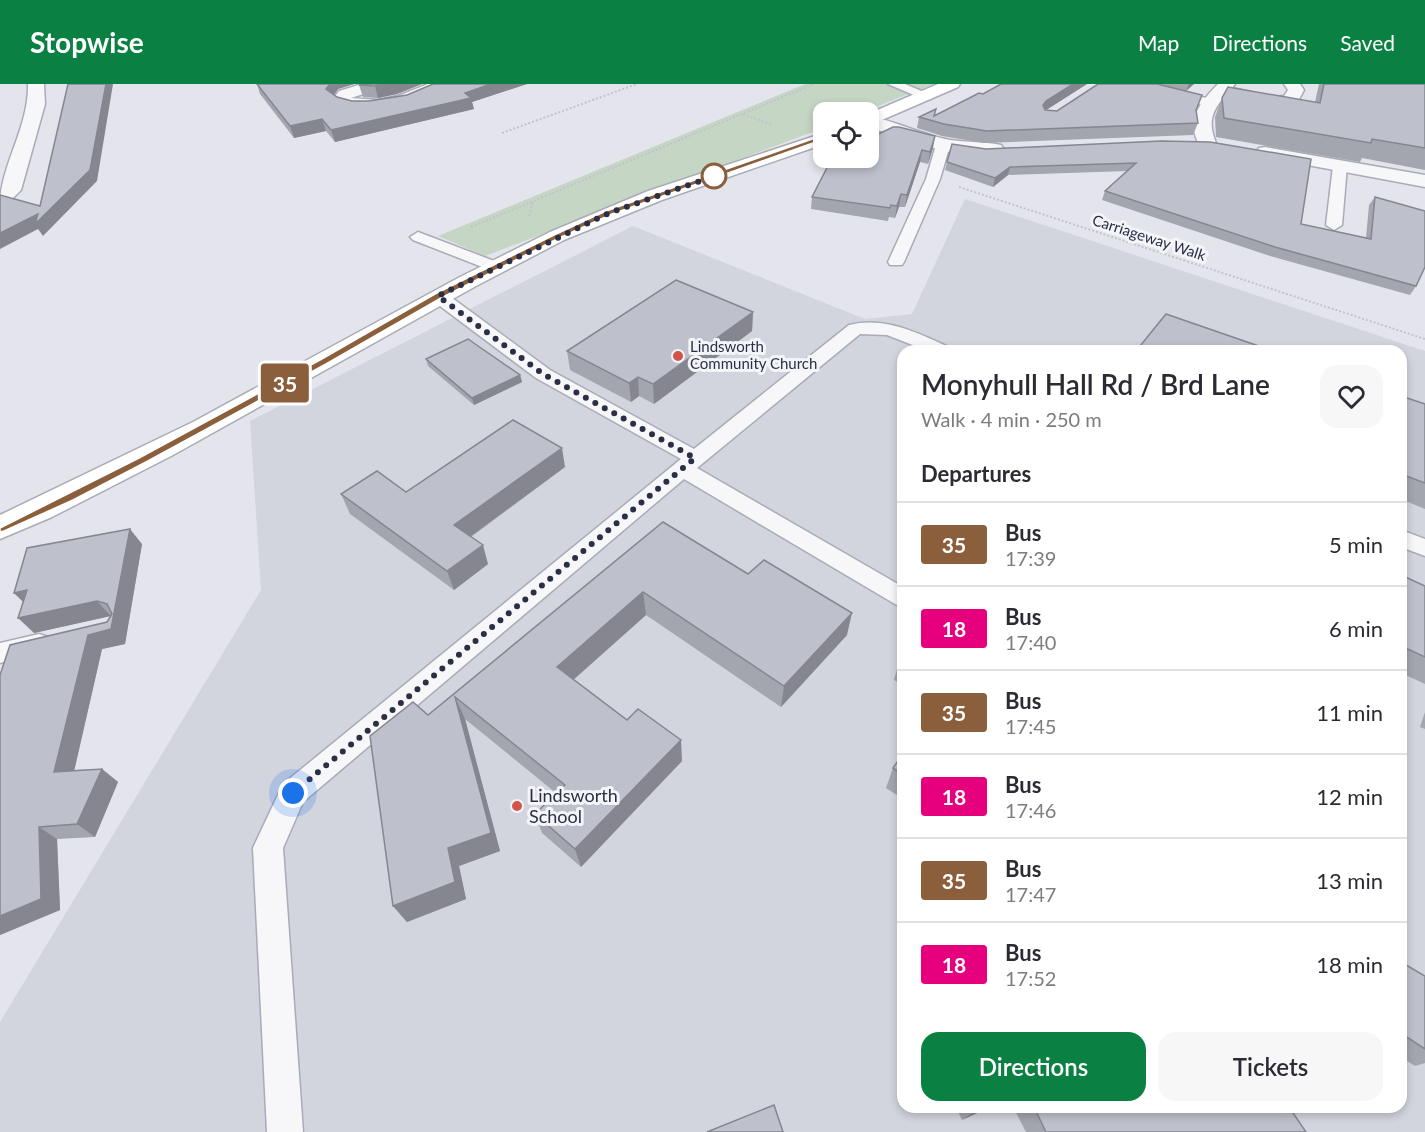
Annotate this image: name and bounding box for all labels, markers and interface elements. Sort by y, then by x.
text: Stopwise [30,25,144,59]
text: Map [1138,30,1179,55]
text: Directions [1212,30,1307,55]
text: Saved [1340,30,1395,55]
map controls [813,102,879,168]
button: locate [813,102,879,168]
unlabelled marker [701,163,727,189]
street label: Carriageway Walk [1090,210,1209,264]
place label: Lindsworth Community Church [690,337,817,372]
marker: Lindsworth Community Church [671,349,685,363]
line badge: 35 [258,364,312,402]
button: heart [1320,365,1383,428]
text: Monyhull Hall Rd / Brd Lane [921,367,1270,401]
text: 35 [273,371,297,396]
text: Walk · 4 min · 250 m [921,407,1102,431]
text: Departures [921,460,1031,487]
text: Bus [1005,519,1041,546]
text: 5 min [1329,531,1383,558]
text: 35 [942,532,966,557]
text: 17:39 [1005,546,1056,570]
text: Bus [1005,603,1041,630]
text: 6 min [1329,615,1383,642]
text: 18 [942,616,966,641]
text: 17:40 [1005,630,1056,654]
text: Bus [1005,687,1041,714]
text: 11 min [1316,699,1383,726]
text: 35 [942,700,966,725]
text: 17:45 [1005,714,1056,738]
text: Bus [1005,771,1041,798]
your location [278,778,308,808]
text: 12 min [1316,783,1383,810]
place label: Lindsworth School [529,784,618,827]
text: 18 [942,784,966,809]
text: 17:46 [1005,798,1056,822]
marker: Lindsworth School [510,799,524,813]
text: Bus [1005,855,1041,882]
text: 13 min [1316,867,1383,894]
text: 35 [942,868,966,893]
text: 17:47 [1005,882,1056,906]
text: Bus [1005,939,1041,966]
text: 18 min [1316,951,1383,978]
text: 18 [942,952,966,977]
text: 17:52 [1005,966,1056,990]
button: Directions [921,1032,1146,1101]
button: Tickets [1158,1032,1383,1101]

